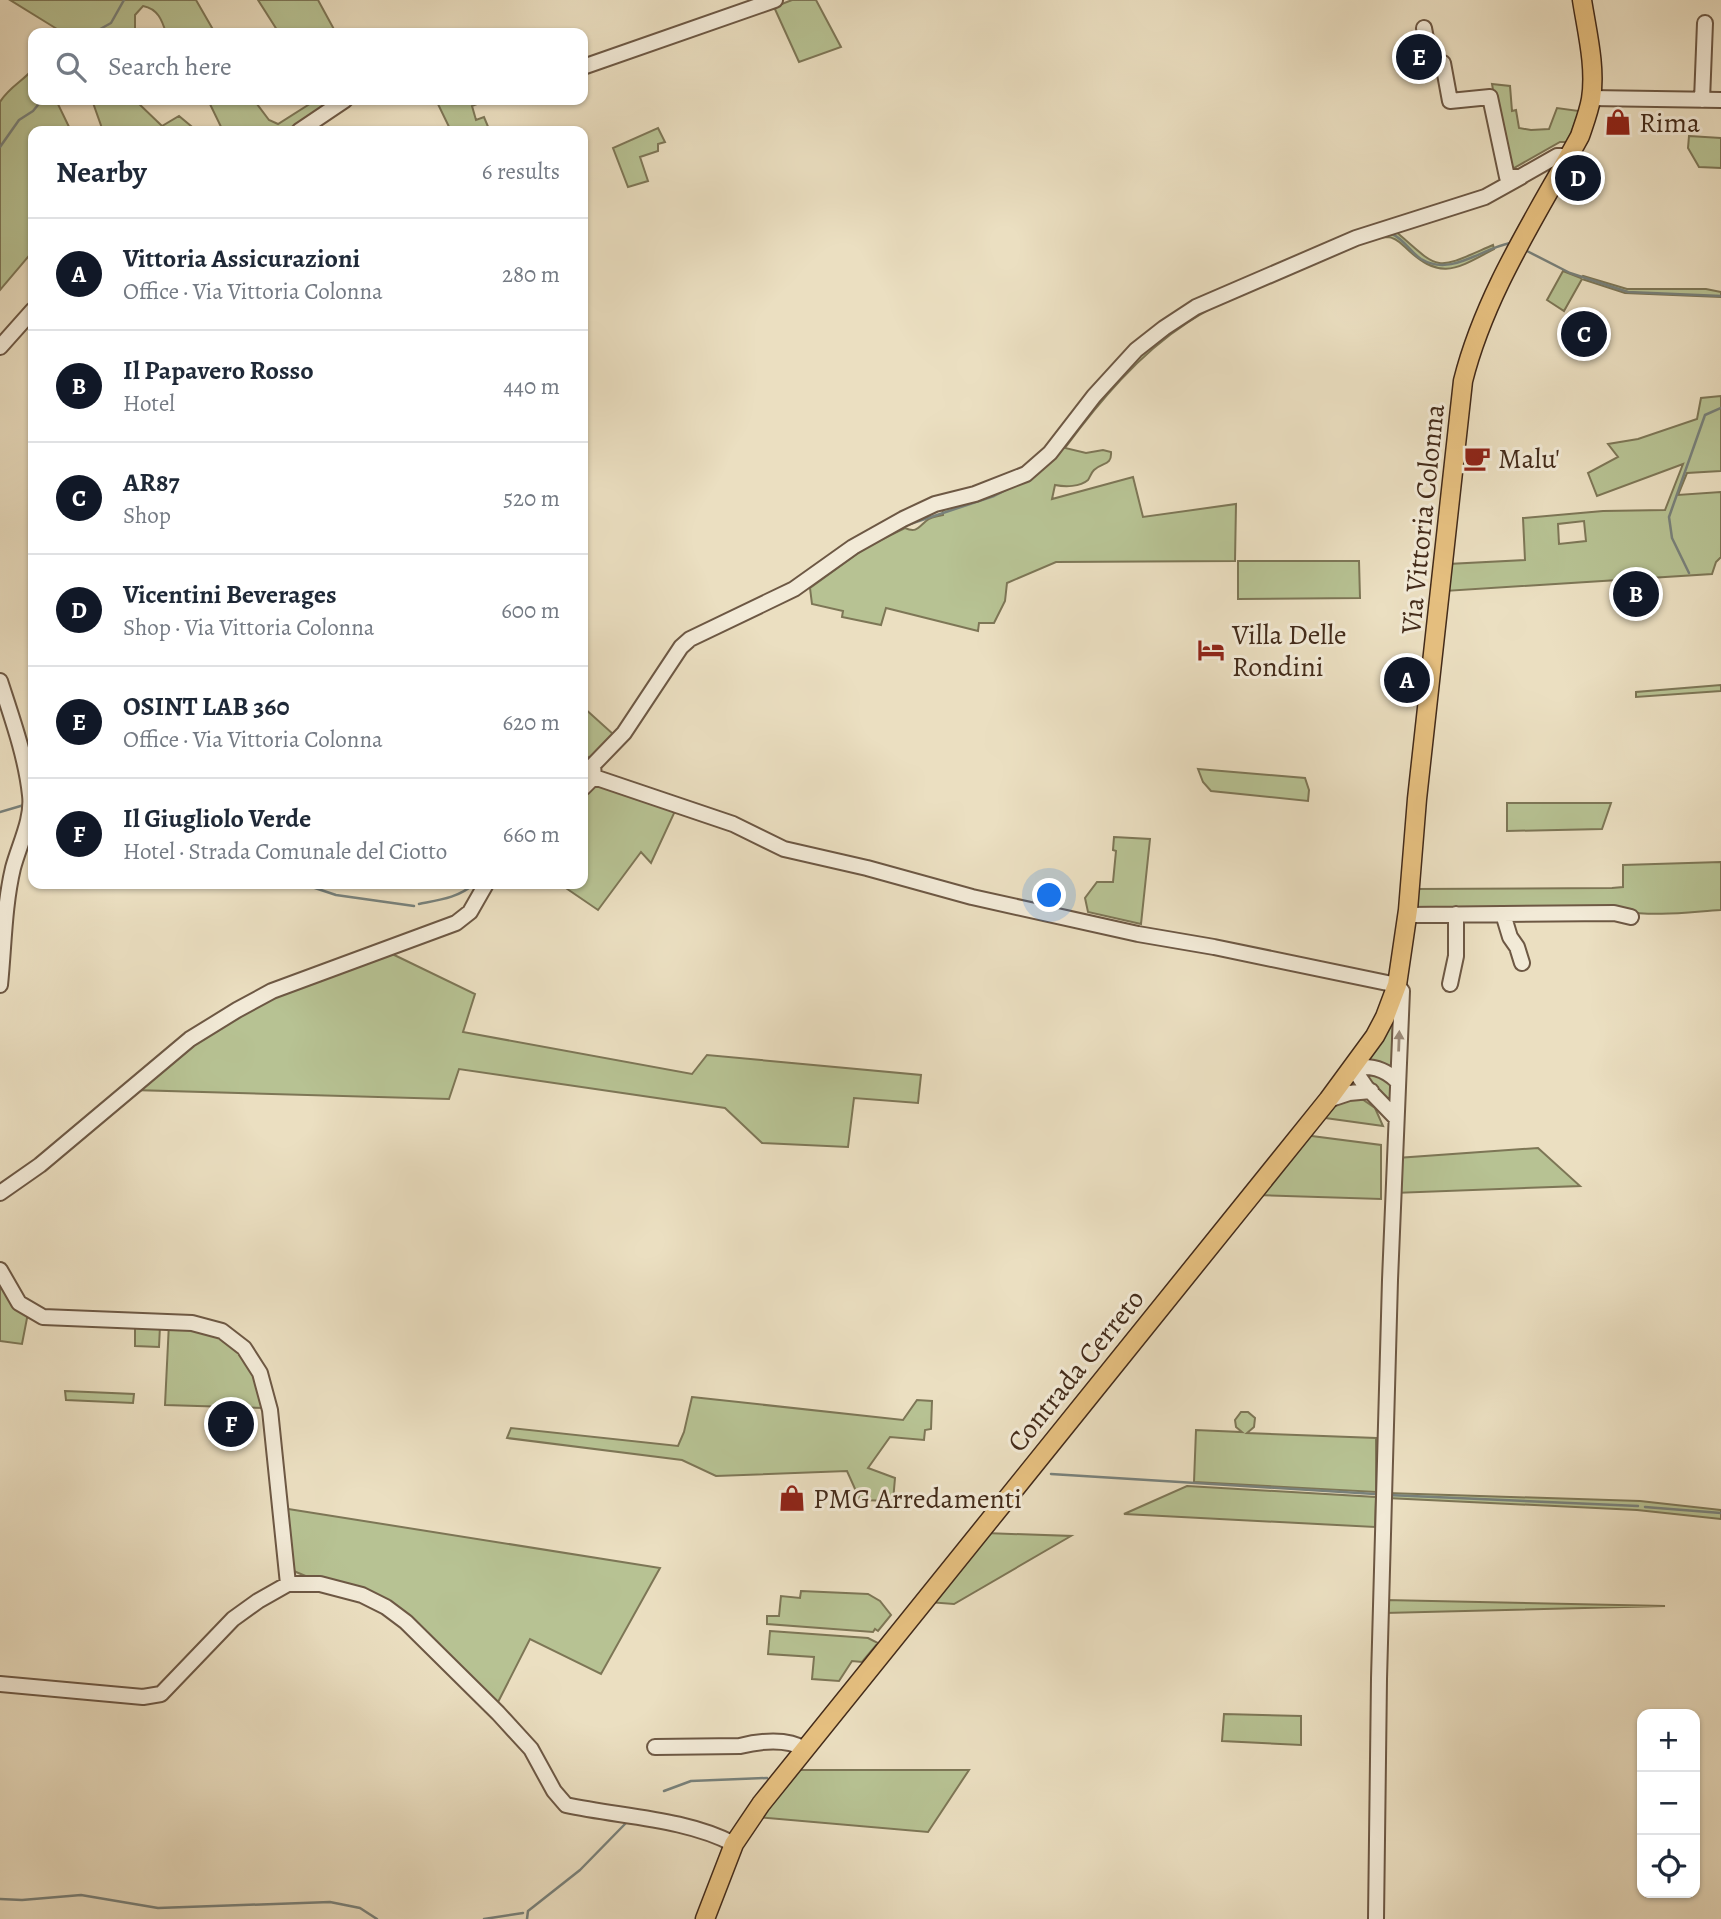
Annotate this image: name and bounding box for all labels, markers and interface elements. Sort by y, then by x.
search box [28,28,588,105]
pin: E [1396,31,1442,83]
icon: search [52,48,90,86]
text: Search here [108,49,232,84]
place label: Rima [1639,104,1700,142]
shop icon: Rima [1603,107,1633,137]
text: Nearby [56,152,147,192]
pin: D [1555,152,1601,204]
text: 6 results [482,156,560,187]
text: Vittoria Assicurazioni [123,241,360,276]
text: A [72,259,86,290]
text: 280 m [502,259,560,290]
text: Office · Via Vittoria Colonna [123,276,383,307]
pin: C [1561,308,1607,360]
text: Il Papavero Rosso [123,353,314,388]
text: B [72,371,86,402]
text: 440 m [503,371,560,402]
text: Hotel [123,388,175,419]
street label: Via Vittoria Colonna [1392,402,1454,637]
place label: Malu' [1498,440,1560,478]
cafe icon: Malu' [1462,443,1492,473]
text: AR87 [123,465,180,500]
text: C [72,483,86,514]
text: 520 m [503,483,560,514]
text: Shop [123,500,171,531]
pin: B [1613,568,1659,620]
text: Vicentini Beverages [123,577,337,612]
text: D [71,595,87,626]
text: 600 m [501,595,560,626]
text: Shop · Via Vittoria Colonna [123,612,375,643]
place label: Villa Delle Rondini [1231,616,1347,686]
hotel icon: Villa Delle Rondini [1196,635,1226,665]
pin: A [1384,654,1430,706]
text: OSINT LAB 360 [123,689,290,724]
text: E [72,707,86,738]
text: 620 m [502,707,560,738]
text: Office · Via Vittoria Colonna [123,724,383,755]
text: Il Giugliolo Verde [123,801,311,836]
text: F [73,819,85,850]
text: 660 m [503,819,560,850]
text: Hotel · Strada Comunale del Ciotto [123,836,447,867]
your location [1032,878,1066,912]
one-way arrow [1393,1030,1404,1052]
street label: Contrada Cerreto [998,1281,1153,1460]
pin: F [208,1398,254,1450]
place label: PMG Arredamenti [813,1480,1022,1518]
shop icon: PMG Arredamenti [777,1483,807,1513]
map controls [1637,1709,1700,1898]
button: + [1637,1709,1700,1772]
button: − [1637,1772,1700,1835]
button: locate [1637,1835,1700,1898]

